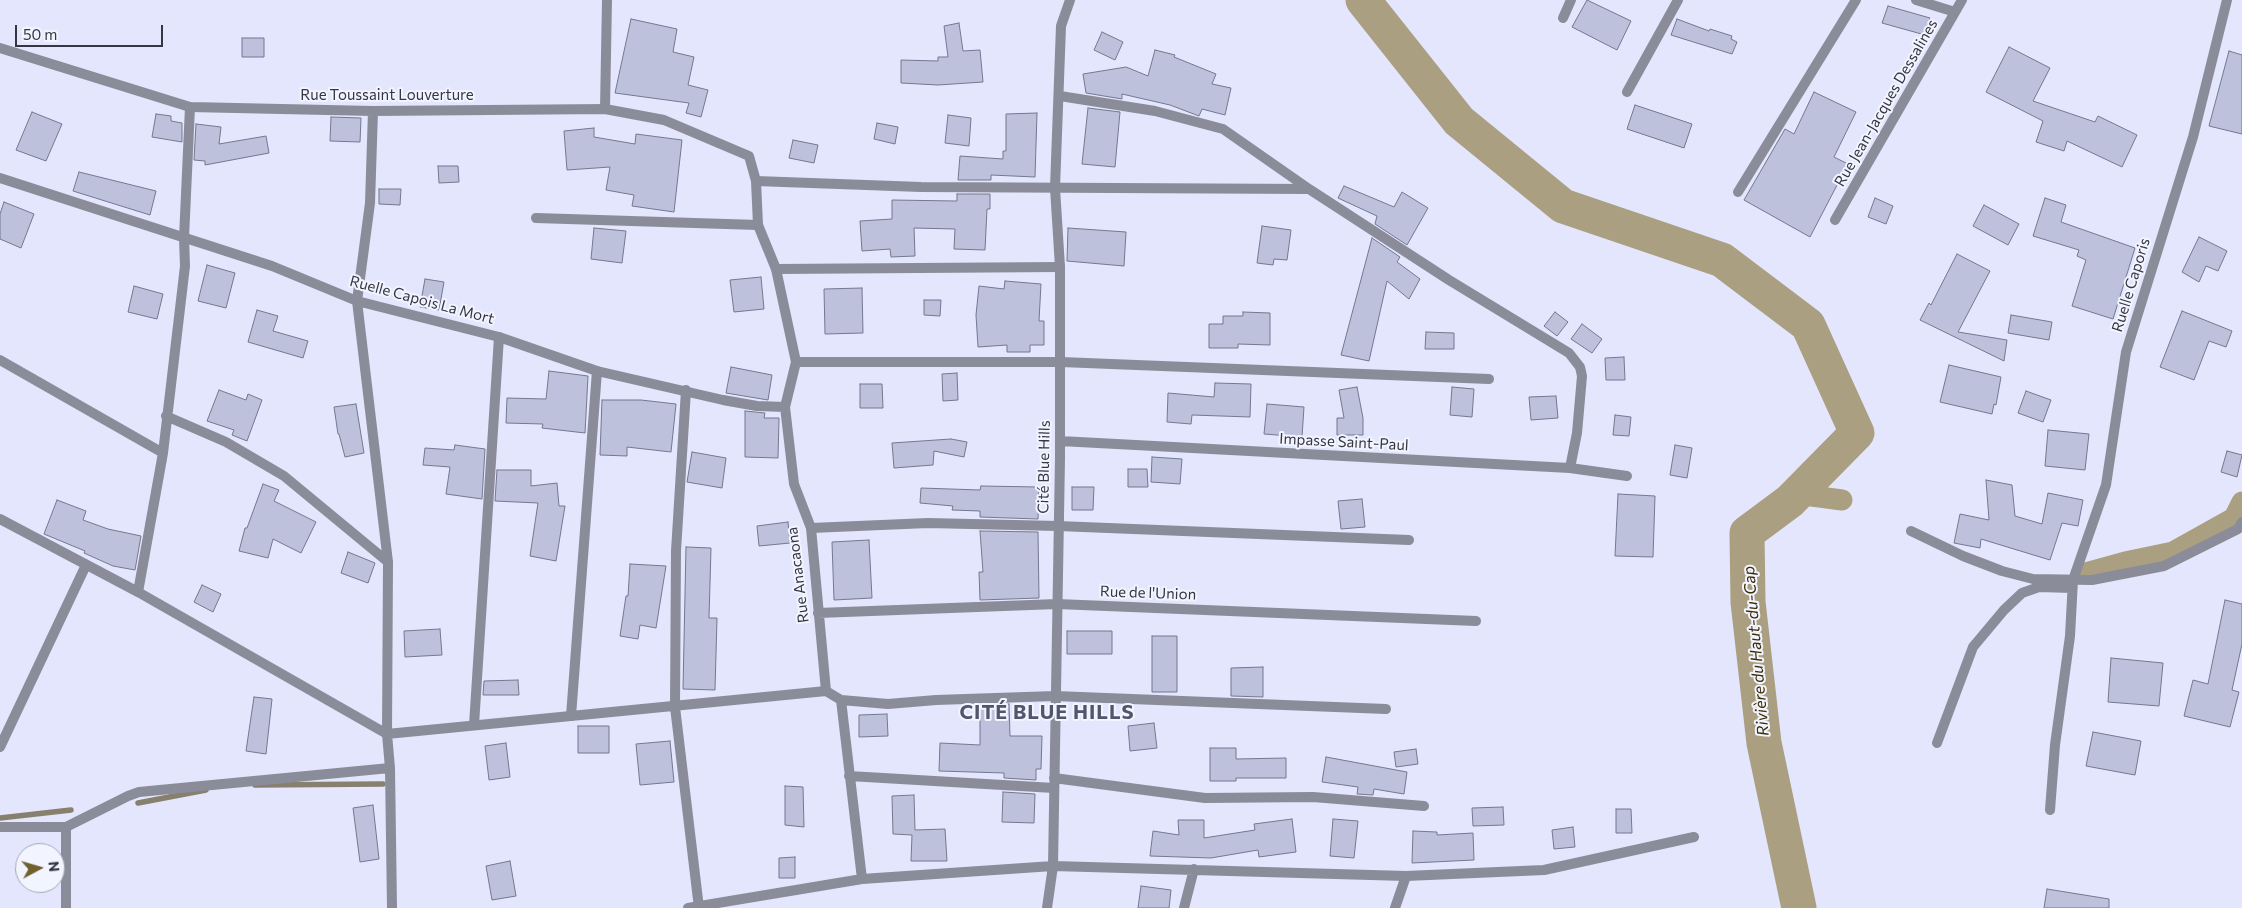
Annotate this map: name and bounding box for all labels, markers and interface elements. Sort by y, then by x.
scale bar [18,15,165,47]
street label: Rue Jean-Jacques Dessalines [1831,16,1941,190]
text: 50 m [23,25,57,43]
street label: Rue Toussaint Louverture [300,86,474,104]
street label: Ruelle Caporis [2108,236,2154,334]
street label: Ruelle Capois La Mort [348,272,496,328]
street label: Cité Blue Hills [1034,420,1054,514]
street label: Impasse Saint-Paul [1279,430,1409,454]
street label: Rue Anacaona [783,526,813,624]
water label: Rivière du Haut-du-Cap [1739,565,1773,737]
street label: Rue de l'Union [1100,582,1196,604]
district label: CITÉ BLUE HILLS [958,700,1136,724]
north arrow [15,843,65,893]
text: N [45,860,63,873]

